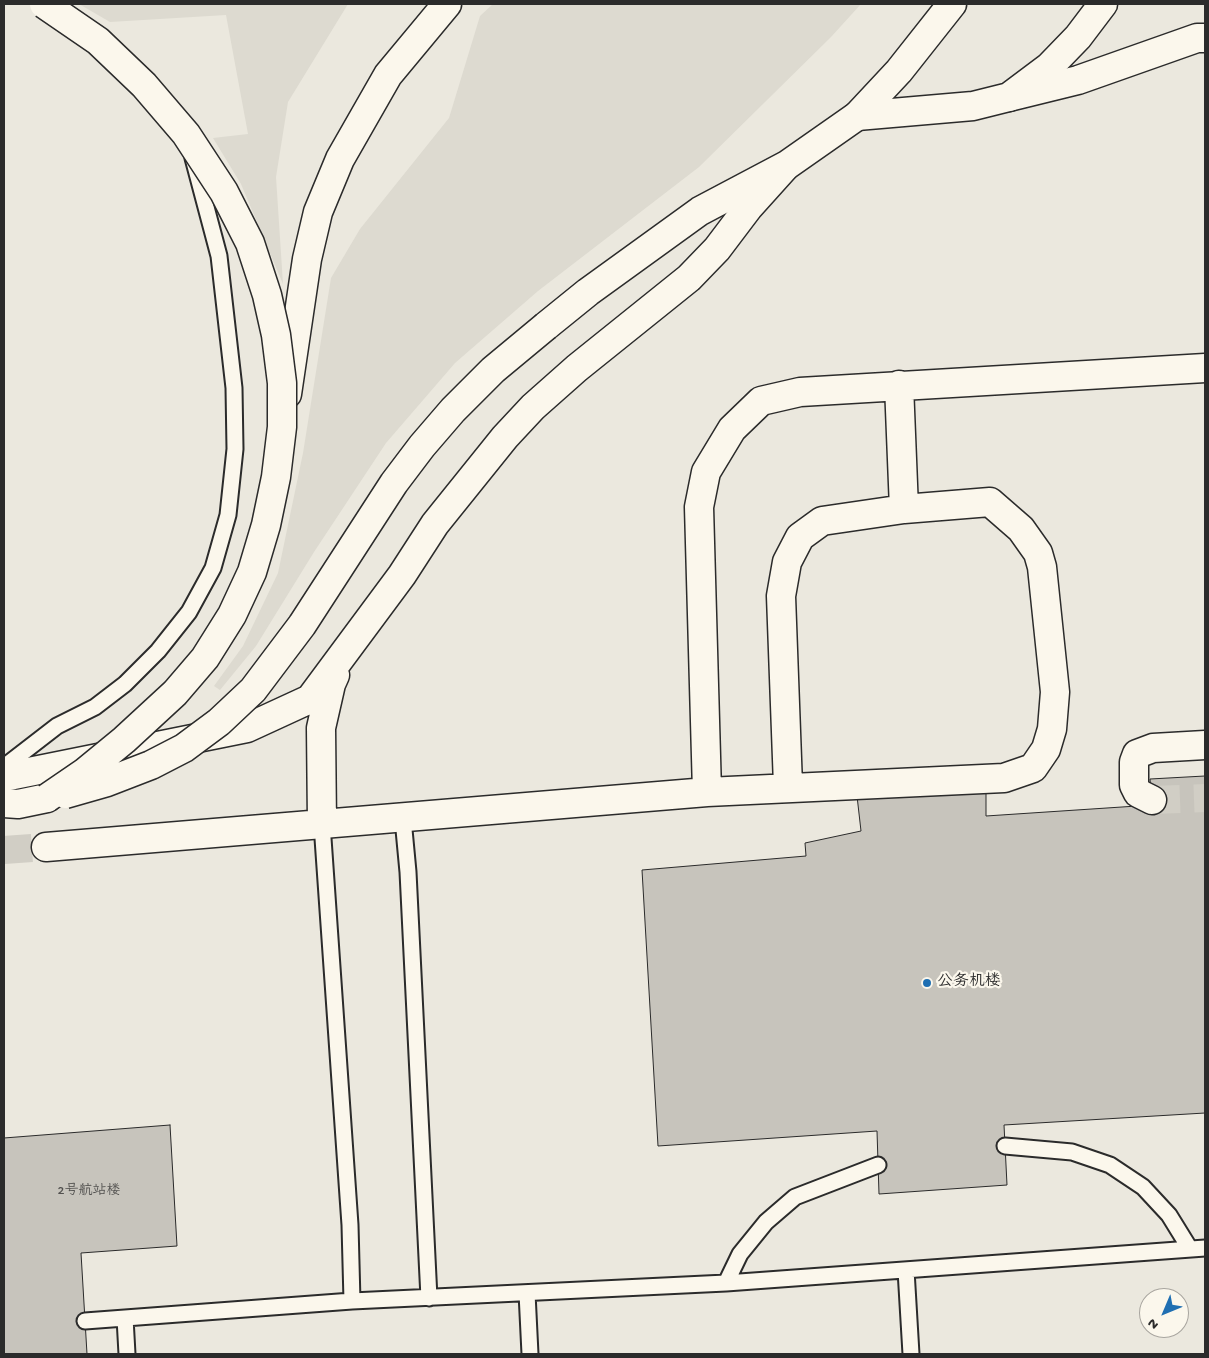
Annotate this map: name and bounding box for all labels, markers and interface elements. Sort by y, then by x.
place label: 公务机楼 [937,973,1001,993]
marker: 公务机楼 [921,977,933,989]
house number: 2号航站楼 [58,1184,120,1200]
north arrow [1139,1288,1189,1338]
text: N [1145,1314,1163,1333]

